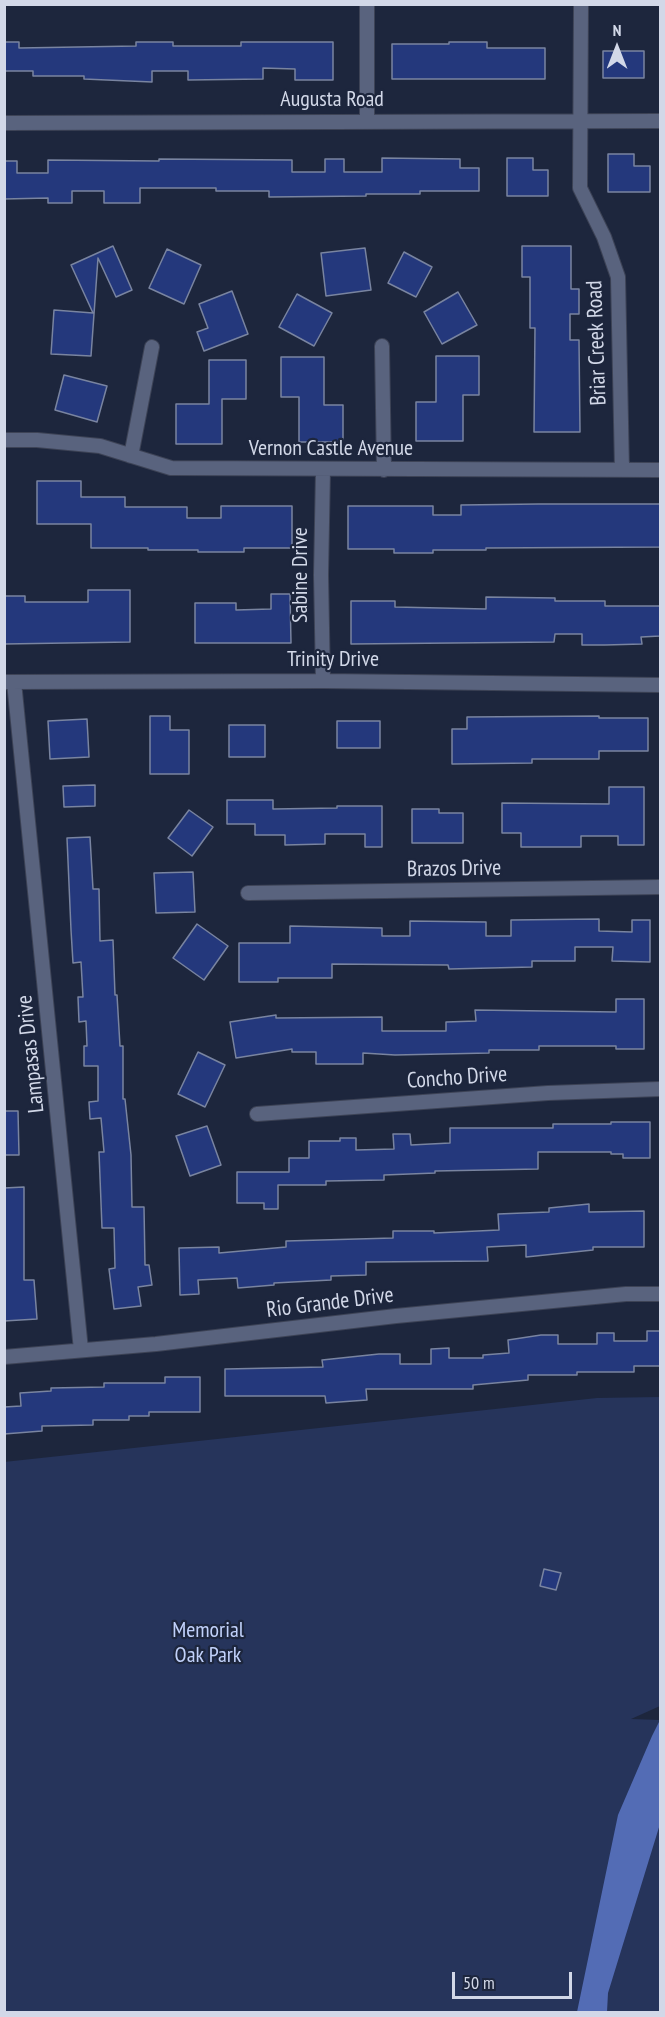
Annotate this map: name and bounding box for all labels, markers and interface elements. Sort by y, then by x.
north arrow [587,18,647,78]
text: N [613,20,621,40]
street label: Augusta Road [280,87,384,113]
street label: Briar Creek Road [582,280,612,406]
street label: Vernon Castle Avenue [249,436,413,462]
street label: Sabine Drive [288,527,314,623]
street label: Trinity Drive [287,647,379,673]
street label: Brazos Drive [407,855,501,883]
street label: Lampasas Drive [12,994,50,1114]
street label: Concho Drive [406,1061,508,1095]
street label: Rio Grande Drive [265,1282,395,1324]
park label: Memorial Oak Park [172,1618,244,1670]
scale bar [455,1960,575,1998]
text: 50 m [463,1971,495,1994]

